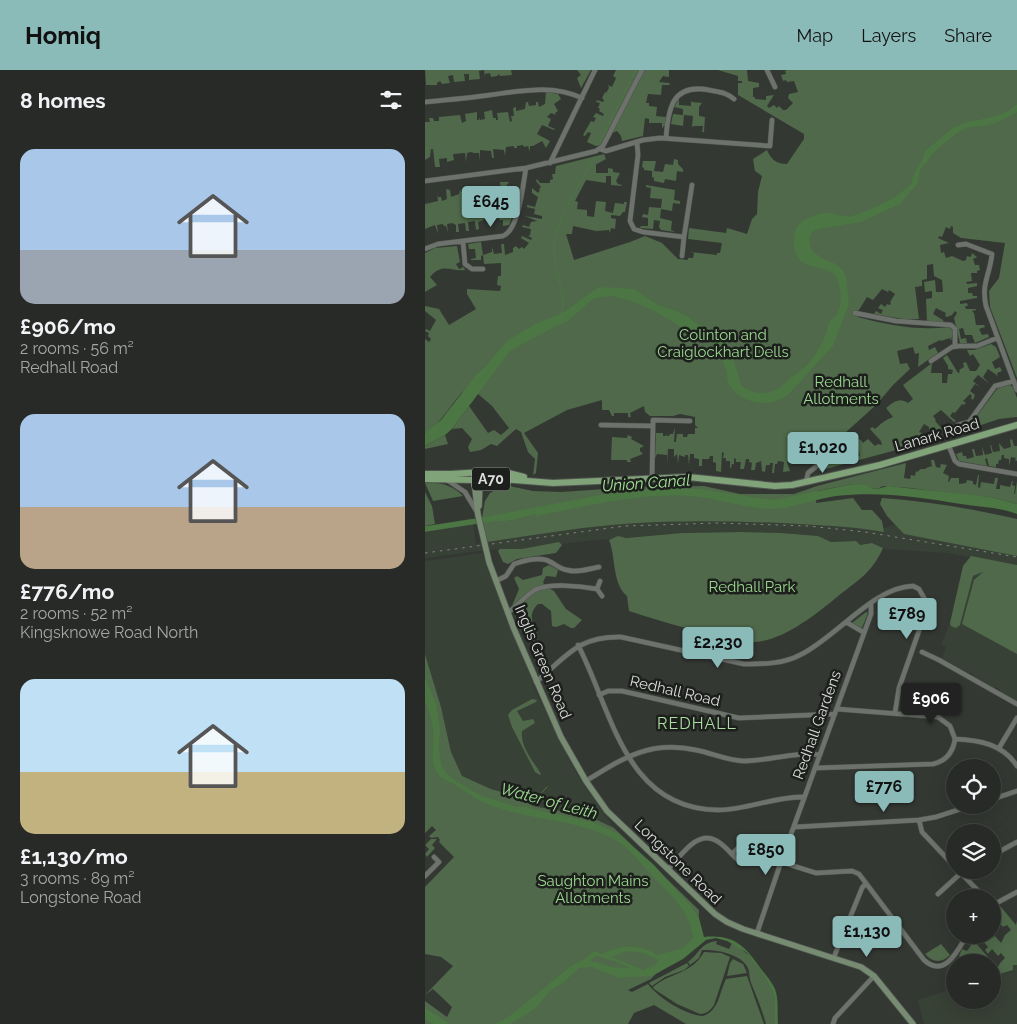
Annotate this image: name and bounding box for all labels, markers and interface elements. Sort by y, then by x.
text: Homiq [25,21,101,50]
text: Map [797,25,833,46]
text: Layers [861,25,916,46]
text: Share [944,25,992,46]
icon: filters [377,86,405,114]
text: 8 homes [20,88,106,113]
icon: home [168,181,258,271]
pin: £645 [461,186,521,228]
text: £645 [473,192,509,211]
text: £906/mo [20,314,116,339]
park label: Colinton and Craiglockhart Dells [657,326,789,361]
text: 2 rooms · 56 m² [20,339,134,358]
text: Redhall Road [20,358,118,377]
park label: Redhall Allotments [803,373,879,408]
street label: Lanark Road [893,414,981,456]
pin: £1,020 [782,432,864,474]
text: £1,020 [798,438,848,457]
icon: home [168,446,258,536]
road number: A70 [472,468,510,490]
water label: Union Canal [601,470,691,496]
park label: Redhall Park [709,578,795,596]
text: £776/mo [20,579,114,604]
pin: £789 [877,598,937,640]
street label: Inglis Green Road [511,602,575,722]
text: 2 rooms · 52 m² [20,604,132,623]
text: £789 [889,604,925,623]
text: Kingsknowe Road North [20,623,198,642]
pin: £2,230 [677,626,759,669]
text: £2,230 [693,633,743,652]
street label: Redhall Gardens [789,668,845,782]
street label: Redhall Road [628,672,722,710]
pin: £906 [901,682,961,725]
text: £906 [912,689,950,708]
icon: home [168,711,258,801]
district label: REDHALL [657,714,737,733]
map controls [946,759,1001,1009]
button: locate [946,759,1001,814]
pin: £776 [854,770,914,813]
text: £776 [866,777,902,796]
water label: Water of Leith [498,779,600,823]
street label: Longstone Road [631,816,725,908]
button: layers [946,824,1001,879]
pin: £850 [736,834,796,876]
text: £850 [747,840,785,859]
text: £1,130/mo [20,844,128,869]
text: 3 rooms · 89 m² [20,869,135,888]
park label: Saughton Mains Allotments [537,872,649,907]
text: Longstone Road [20,888,142,907]
button: + [946,889,1001,944]
pin: £1,130 [826,916,908,958]
text: £1,130 [844,922,891,941]
button: − [946,954,1001,1009]

